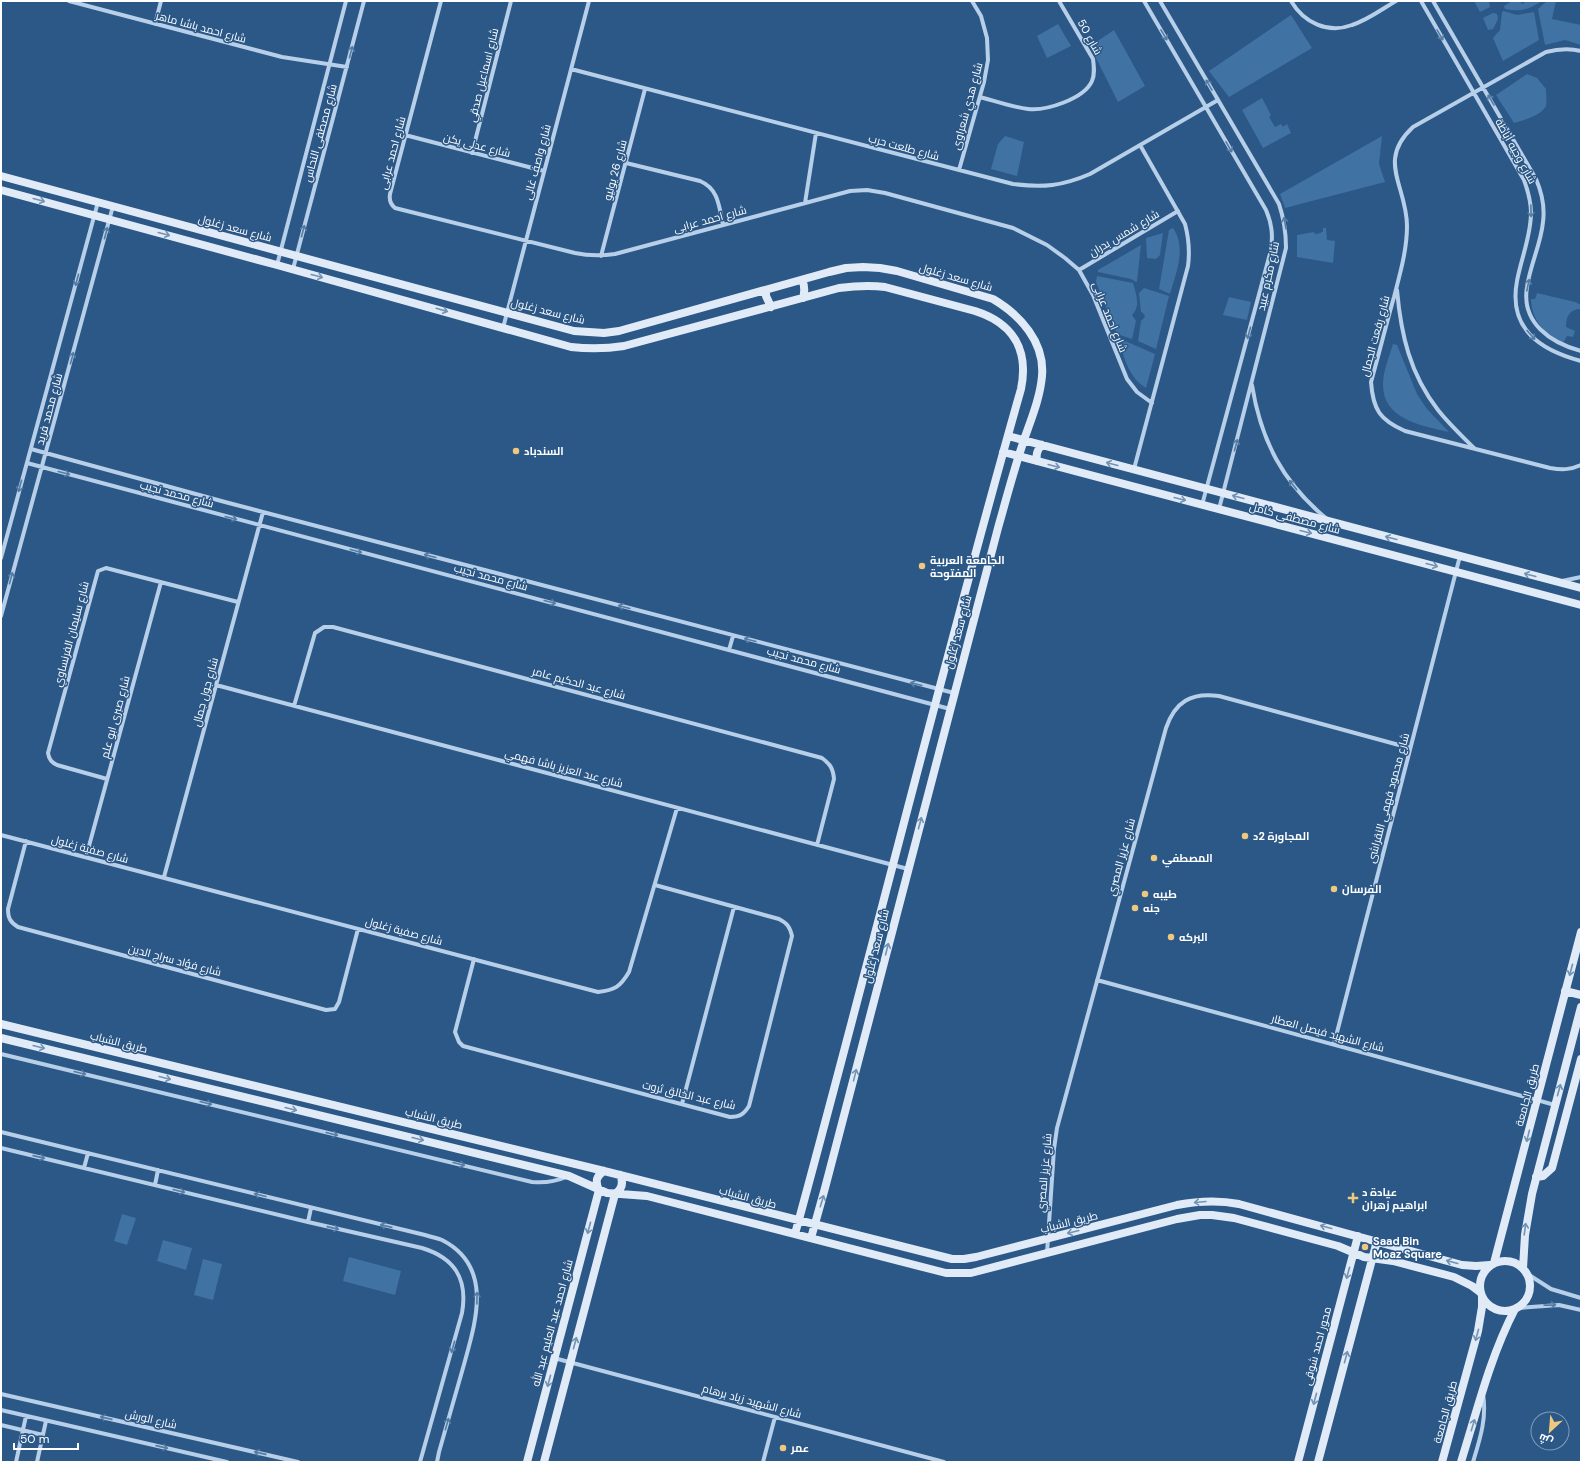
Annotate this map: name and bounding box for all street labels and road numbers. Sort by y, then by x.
street label: شارع احمد باشا ماهر [153,8,248,47]
street label: شارع 50 [1074,17,1105,58]
street label: شارع اسماعيل صدقي [465,27,503,124]
street label: شارع هدي شعراوى [949,61,987,152]
street label: شارع مصطفى النحاس [300,82,341,184]
street label: شارع احمد عرابى [376,115,409,191]
street label: شارع وجيه أباظة [1491,116,1540,187]
street label: شارع واصف غالى [520,123,555,202]
street label: شارع عدلى يكن [442,130,512,161]
street label: شارع طلعت حرب [867,131,941,164]
street label: شارع 26 يوليو [600,138,631,202]
street label: شارع احمد عرابى [672,203,748,236]
street label: شارع شمس بدران [1086,207,1162,260]
street label: شارع سعد زغلول [196,211,273,246]
street label: شارع مكرم عبيد [1254,240,1283,312]
street label: شارع سعد زغلول [917,260,994,295]
street label: شارع احمد عرابى [1089,280,1131,355]
street label: شارع رفعت الجمال [1357,294,1394,378]
street label: شارع سعد زغلول [509,295,586,328]
street label: شارع محمد فريد [33,372,66,447]
street label: شارع محمد نجيب [138,477,216,512]
street label: شارع مصطفى كامل [1248,499,1342,538]
street label: شارع محمد نجيب [452,560,530,595]
street label: شارع سليمان الفرنساوي [50,580,94,689]
street label: شارع سعد زغلول [941,594,976,671]
street label: شارع محمد نجيب [765,643,843,678]
street label: شارع جول جمال [189,656,222,728]
street label: شارع عبد الحكيم عامر [530,664,627,703]
street label: شارع صبرى ابو علم [97,674,134,760]
street label: شارع محمود فهمي النقراشى [1364,731,1414,865]
street label: شارع عبد العزيز باشا فهمي [503,745,625,792]
street label: شارع عزيز المصري [1104,817,1140,898]
street label: شارع صفية زغلول [50,832,130,867]
street label: شارع سعد زغلول [860,908,893,985]
street label: شارع صفية زغلول [364,914,444,949]
street label: شارع فؤاد سراج الدين [127,941,223,980]
street label: شارع الشهيد فيصل العطار [1269,1011,1386,1056]
street label: طريق الشباب [89,1028,149,1056]
street label: طريق الجامعة [1512,1062,1542,1128]
street label: شارع عبد الخالق ثروت [641,1077,737,1114]
street label: طريق الشباب [404,1104,464,1132]
street label: شارع عزيز المصري [1034,1133,1056,1213]
street label: طريق الشباب [718,1183,778,1211]
street label: طريق الشباب [1039,1208,1099,1236]
street label: شارع احمد عبد العليم عبد الله [527,1258,577,1388]
street label: محور احمد شوقى [1300,1305,1334,1387]
street label: طريق الجامعة [1430,1379,1460,1445]
street label: شارع الشهيد زياد برهام [701,1381,803,1422]
street label: شارع الورش [123,1406,178,1433]

